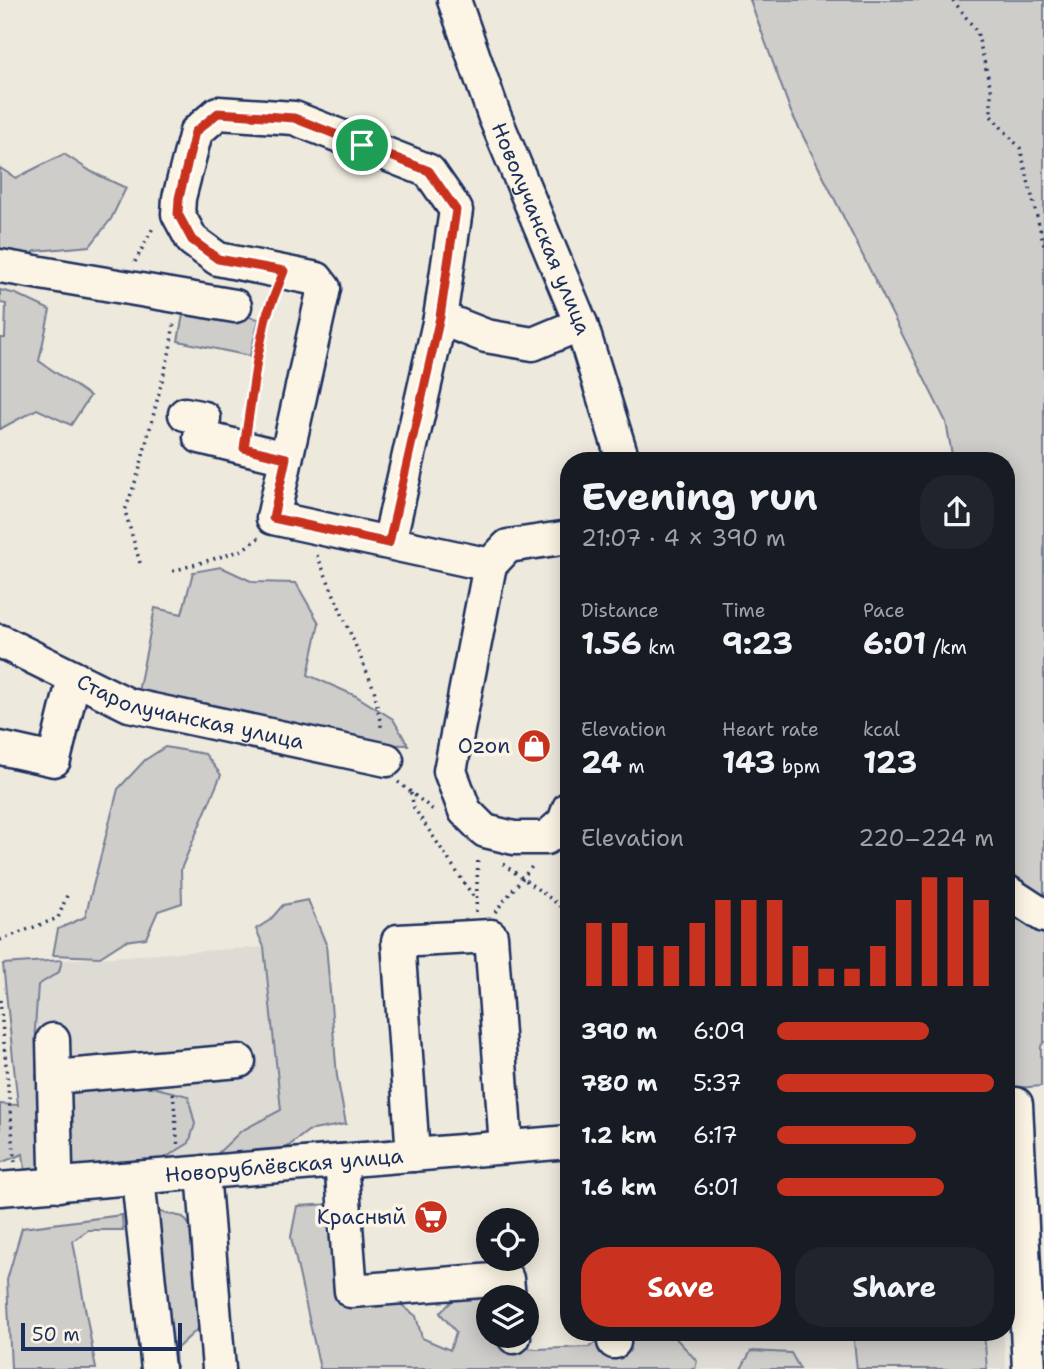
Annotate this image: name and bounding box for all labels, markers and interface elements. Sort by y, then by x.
pin [332,115,392,175]
street label: Новолучанская улица [485,118,598,338]
icon: arrive [343,126,381,164]
text: Evening run [581,471,818,522]
button: share [920,475,994,549]
text: 21:07 · 4 × 390 m [581,523,786,553]
text: Distance [581,598,659,623]
text: Time [722,598,766,623]
text: Pace [863,598,905,623]
text: 1.56 [581,623,642,664]
text: 9:23 [722,623,793,664]
text: 6:01 [863,623,927,664]
text: km [642,635,675,660]
text: /km [927,635,967,660]
street label: Старолучанская улица [72,667,307,756]
text: Elevation [581,717,666,742]
text: Heart rate [722,717,819,742]
text: kcal [863,717,900,742]
shop icon: Ozon [515,727,553,765]
place label: Ozon [458,732,510,760]
text: 24 [581,742,622,783]
text: 143 [722,742,776,783]
text: 123 [863,742,917,783]
text: m [622,754,645,779]
text: bpm [776,754,820,779]
text: Elevation [581,823,684,853]
text: 220–224 m [858,823,994,853]
text: 390 m [581,1016,657,1046]
text: 6:09 [693,1016,745,1046]
text: 780 m [581,1068,658,1098]
text: 5:37 [693,1068,742,1098]
text: 1.2 km [581,1120,657,1150]
text: 6:17 [693,1120,738,1150]
street label: Новорублёвская улица [164,1142,404,1189]
text: 1.6 km [581,1172,656,1202]
text: 6:01 [693,1172,739,1202]
supermarket icon: Красный [412,1198,450,1236]
place label: Красный [317,1203,406,1231]
map controls [476,1208,539,1348]
button: locate [476,1208,539,1271]
button: Save [581,1247,781,1327]
button: Share [795,1247,994,1327]
button: layers [476,1285,539,1348]
scale bar [21,1320,182,1352]
text: 50 m [32,1322,80,1347]

